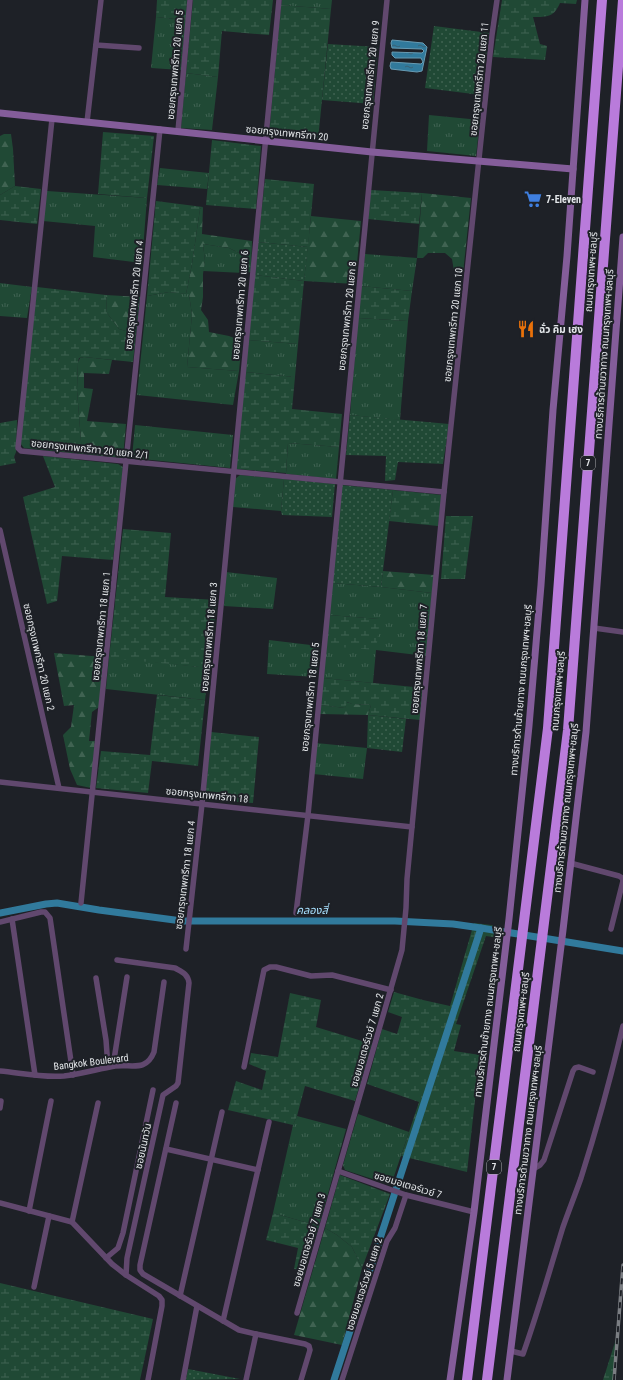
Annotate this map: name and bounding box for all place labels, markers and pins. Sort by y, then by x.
supermarket icon: 7-Eleven [523,189,543,209]
place label: 7-Eleven [546,194,581,205]
restaurant icon: ฉั่ว คิม เฮง [516,319,536,339]
place label: ฉั่ว คิม เฮง [539,322,583,335]

